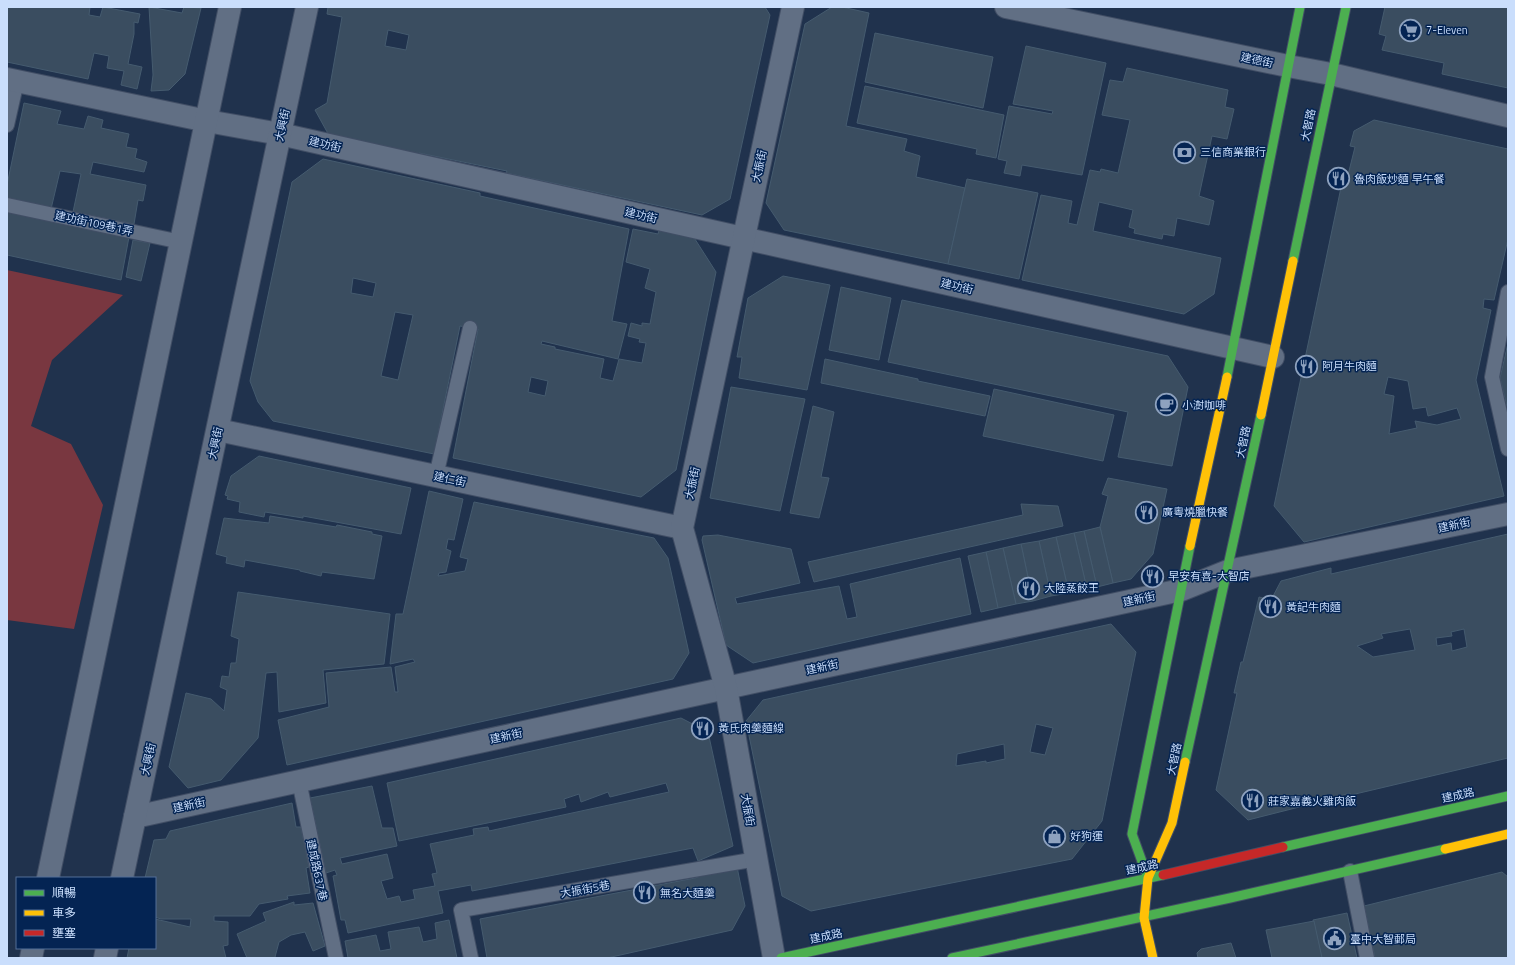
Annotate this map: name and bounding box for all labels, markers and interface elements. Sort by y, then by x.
supermarket icon: 7-Eleven [1398,17,1424,43]
place label: 7-Eleven [1426,22,1468,38]
street label: 建德街 [1239,49,1275,71]
street label: 大興街 [271,107,293,143]
street label: 大智路 [1297,107,1319,143]
street label: 建功街 [307,132,343,156]
bank icon: 三信商業銀行 [1171,139,1197,165]
place label: 三信商業銀行 [1200,144,1266,160]
street label: 大振街 [748,148,770,184]
restaurant icon: 魯肉飯炒麵 早午餐 [1326,166,1352,192]
place label: 魯肉飯炒麵 早午餐 [1354,171,1444,187]
street label: 建功街 [623,203,659,227]
street label: 建功街109巷1弄 [53,207,135,239]
street label: 建功街 [939,274,975,298]
restaurant icon: 阿月牛肉麵 [1294,353,1320,379]
place label: 阿月牛肉麵 [1322,358,1377,374]
cafe icon: 小澍咖啡 [1154,392,1180,418]
place label: 小澍咖啡 [1182,397,1226,413]
street label: 大智路 [1232,424,1254,460]
street label: 大興街 [204,425,226,461]
street label: 大振街 [681,465,703,501]
street label: 建仁街 [432,468,468,490]
restaurant icon: 廣粵燒臘快餐 [1134,499,1160,525]
place label: 廣粵燒臘快餐 [1162,504,1228,520]
street label: 建新街 [1436,514,1472,536]
restaurant icon: 早安有喜-大智店 [1139,563,1165,589]
place label: 早安有喜-大智店 [1168,568,1250,584]
restaurant icon: 大陸蒸餃王 [1015,575,1041,601]
place label: 大陸蒸餃王 [1044,580,1099,596]
street label: 建新街 [1121,588,1157,610]
restaurant icon: 黃記牛肉麵 [1258,594,1284,620]
place label: 黃記牛肉麵 [1286,599,1341,615]
street label: 建新街 [804,656,840,678]
restaurant icon: 黃氏肉羹麵線 [689,715,715,741]
place label: 黃氏肉羹麵線 [718,720,784,736]
street label: 建新街 [488,725,524,747]
street label: 大興街 [137,741,159,777]
street label: 大智路 [1163,741,1185,777]
street label: 建成路 [1440,783,1476,807]
restaurant icon: 莊家嘉義火雞肉飯 [1239,788,1265,814]
street label: 大振街 [737,792,759,828]
place label: 莊家嘉義火雞肉飯 [1268,793,1356,809]
street label: 建新街 [171,794,207,816]
shop icon: 好狗運 [1042,823,1068,849]
place label: 好狗運 [1070,828,1103,844]
street label: 建成路637巷 [303,838,331,902]
street label: 建成路 [1124,855,1160,879]
legend [16,877,156,949]
street label: 大振街5巷 [559,877,611,901]
restaurant icon: 無名大麵羹 [631,880,657,906]
text: 順暢 [52,883,76,902]
place label: 無名大麵羹 [660,885,715,901]
text: 車多 [52,903,76,922]
text: 壅塞 [52,923,76,942]
street label: 建成路 [808,925,844,947]
public building icon: 臺中大智郵局 [1322,926,1348,952]
place label: 臺中大智郵局 [1350,931,1416,947]

